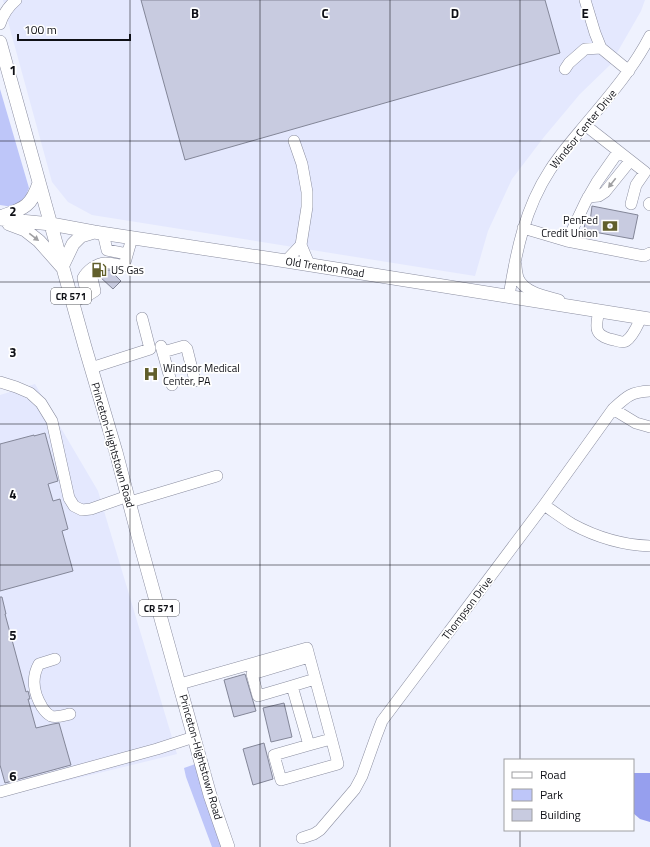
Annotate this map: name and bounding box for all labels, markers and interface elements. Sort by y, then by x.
text: B [191,3,199,23]
text: C [321,3,329,23]
text: D [451,3,459,23]
text: E [581,3,589,23]
scale bar [18,16,130,42]
text: 100 m [24,20,57,39]
text: 1 [9,60,17,80]
street label: Windsor Center Drive [546,86,620,172]
one-way arrow [607,178,616,189]
text: 2 [9,201,17,221]
place label: PenFed Credit Union [541,212,598,241]
bank icon: PenFed Credit Union [601,217,619,235]
one-way arrow [29,233,40,242]
street label: Old Trenton Road [284,253,366,281]
fuel station icon: US Gas [90,261,108,279]
place label: US Gas [111,262,144,278]
road number: CR 571 [51,288,91,304]
text: 3 [9,342,17,362]
place label: Windsor Medical Center, PA [163,360,240,389]
hospital icon: Windsor Medical Center, PA [142,365,160,383]
street label: Princeton-Hightstown Road [87,380,139,510]
text: 4 [9,484,17,504]
street label: Thompson Drive [438,573,496,643]
road number: CR 571 [139,600,179,616]
text: 5 [9,625,17,645]
street label: Princeton-Hightstown Road [175,692,227,822]
legend [504,759,634,831]
text: Road [540,765,566,784]
text: 6 [9,766,17,786]
text: Park [540,785,563,804]
text: Building [540,805,581,824]

